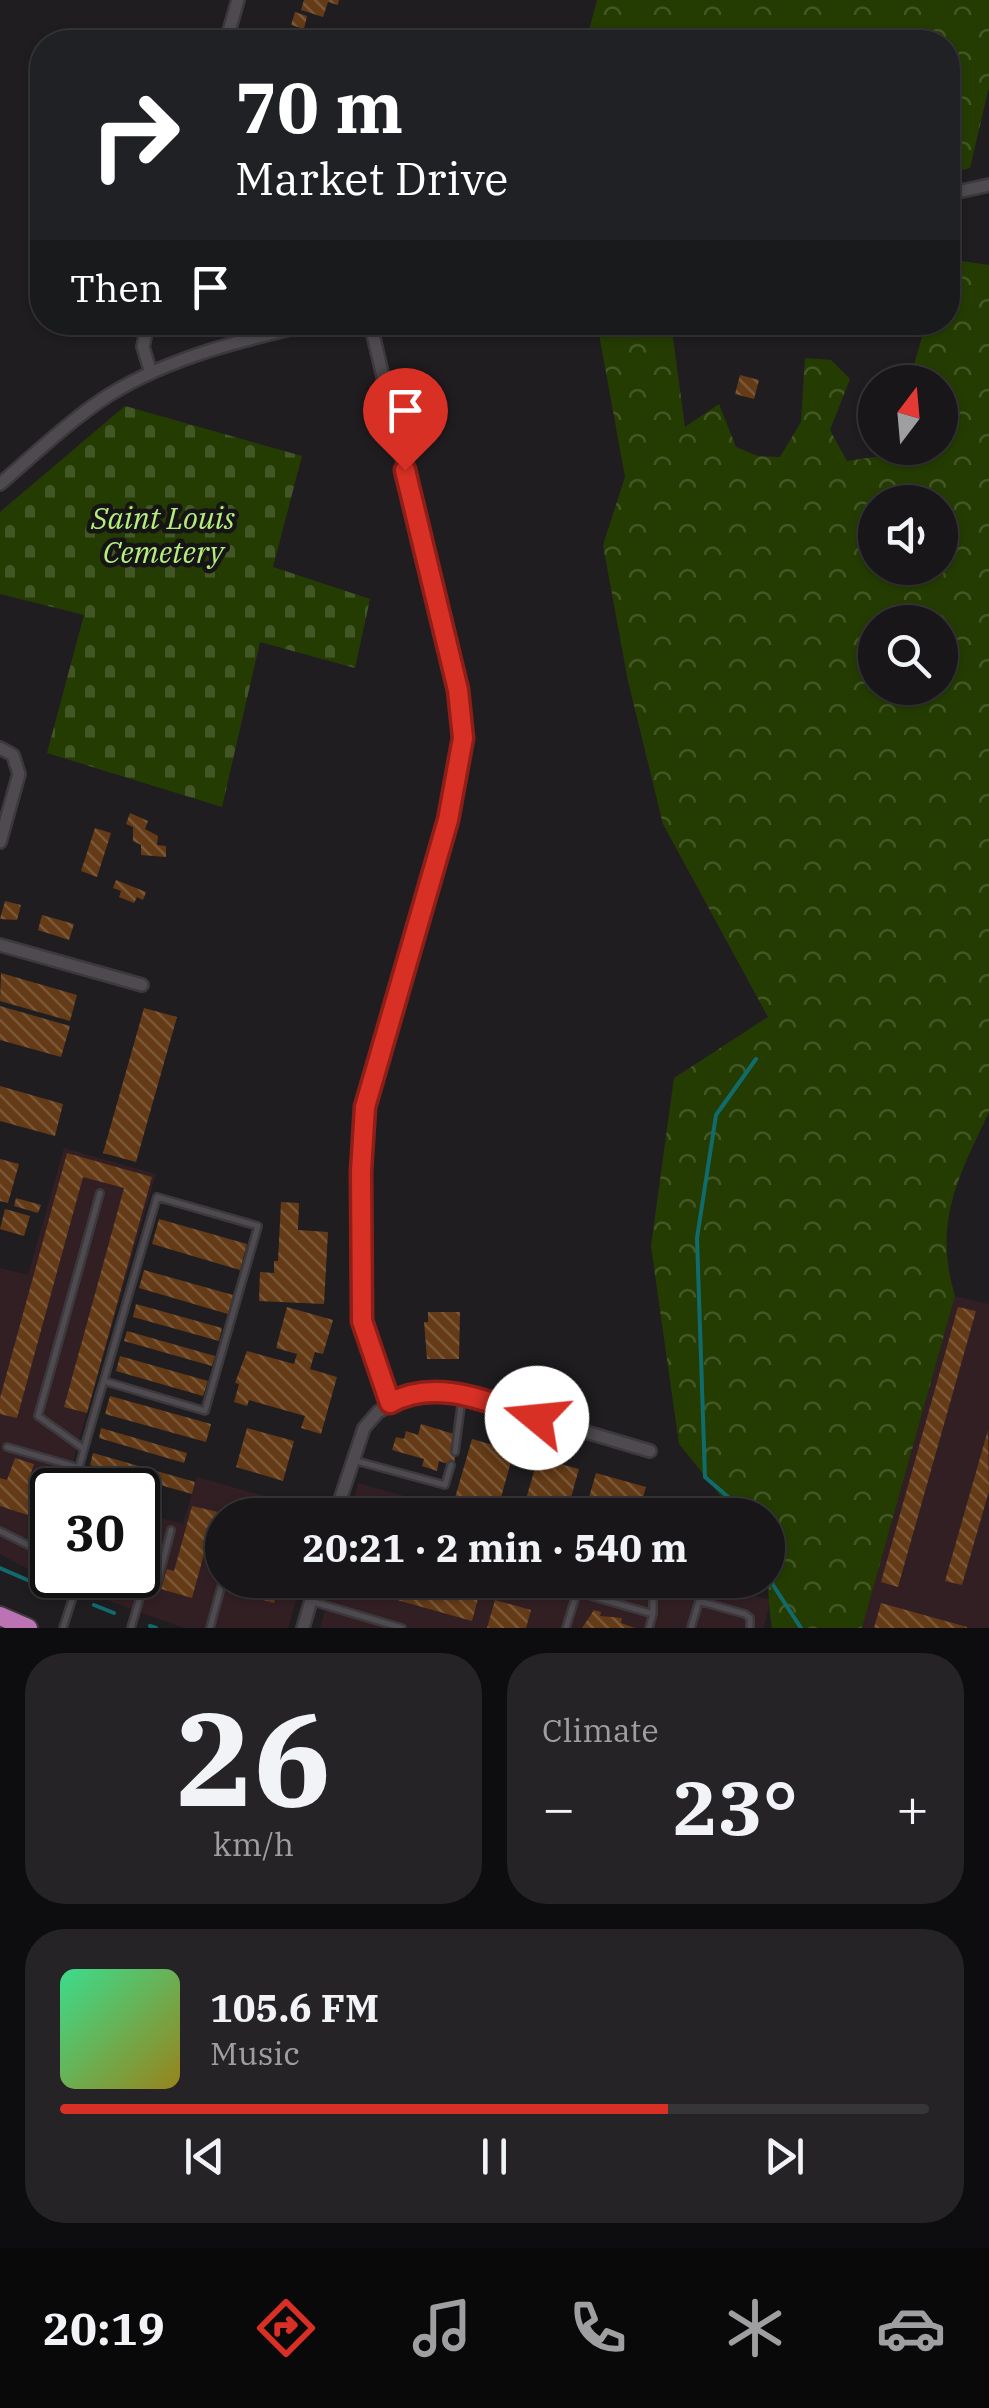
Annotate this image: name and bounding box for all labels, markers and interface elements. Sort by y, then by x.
text: 70 m [235,61,403,152]
icon: right [70,70,200,200]
text: Market Drive [235,149,508,207]
icon: arrive [183,260,238,315]
text: Then [70,263,163,312]
north arrow [858,365,958,465]
map controls [858,365,958,705]
pin [363,368,448,471]
icon: arrive [378,383,433,438]
button: sound [858,485,958,585]
park label: Saint Louis Cemetery [90,498,235,571]
button: search [858,605,958,705]
position arrow [485,1366,589,1470]
speed limit sign: 30 [30,1468,160,1598]
text: 20:21 · 2 min · 540 m [302,1523,688,1572]
text: 26 [175,1673,332,1842]
text: Climate [542,1709,659,1751]
text: 23° [673,1758,798,1856]
text: − [542,1772,575,1843]
text: + [896,1772,929,1843]
text: km/h [213,1823,294,1865]
text: 105.6 FM [210,1983,379,2032]
text: Music [210,2032,300,2074]
icon: previous [177,2129,232,2184]
icon: pause [467,2129,522,2184]
icon: next [757,2129,812,2184]
icon: directions [251,2293,321,2363]
icon: music [407,2293,477,2363]
icon: phone [563,2293,633,2363]
icon: climate [720,2293,790,2363]
icon: car [876,2293,946,2363]
text: 20:19 [43,2299,165,2357]

